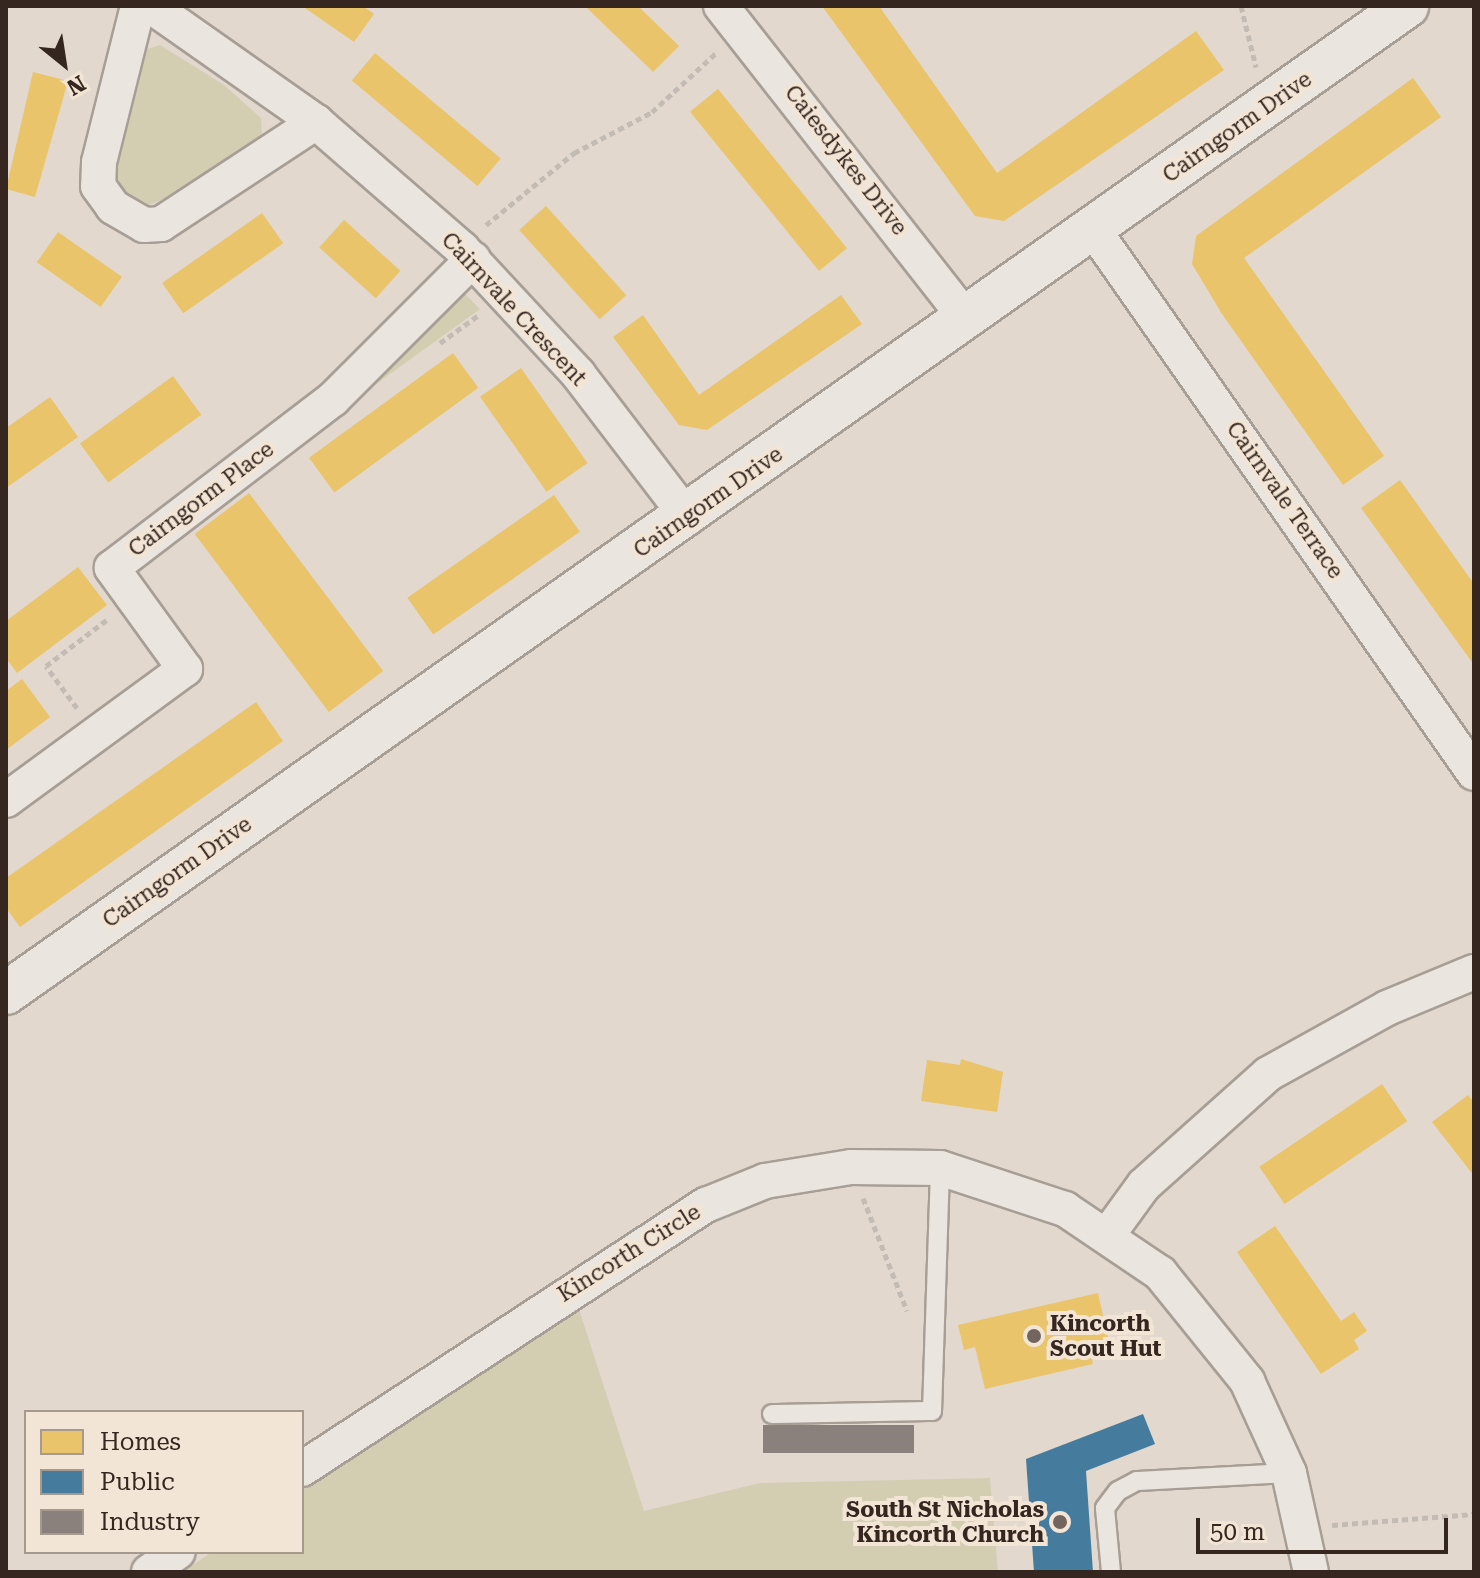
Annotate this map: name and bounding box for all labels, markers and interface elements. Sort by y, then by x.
north arrow [24,24,104,104]
street label: Cairngorm Drive [1158,66,1316,188]
text: N [63,70,90,100]
street label: Caiesdykes Drive [779,80,913,240]
street label: Cairnvale Crescent [436,227,592,391]
street label: Cairnvale Terrace [1221,416,1349,584]
street label: Cairngorm Place [123,436,279,562]
street label: Cairngorm Drive [629,441,787,563]
street label: Cairngorm Drive [98,811,256,933]
street label: Kincorth Circle [553,1199,705,1307]
place label: Kincorth Scout Hut [1050,1310,1161,1362]
marker: Kincorth Scout Hut [1025,1327,1043,1345]
legend [24,1410,304,1554]
text: Homes [100,1428,181,1456]
text: Public [100,1468,175,1496]
place label: South St Nicholas Kincorth Church [846,1496,1044,1548]
scale bar [1200,1502,1452,1552]
text: Industry [100,1508,200,1536]
marker: South St Nicholas Kincorth Church [1051,1513,1069,1531]
text: 50 m [1210,1518,1265,1546]

